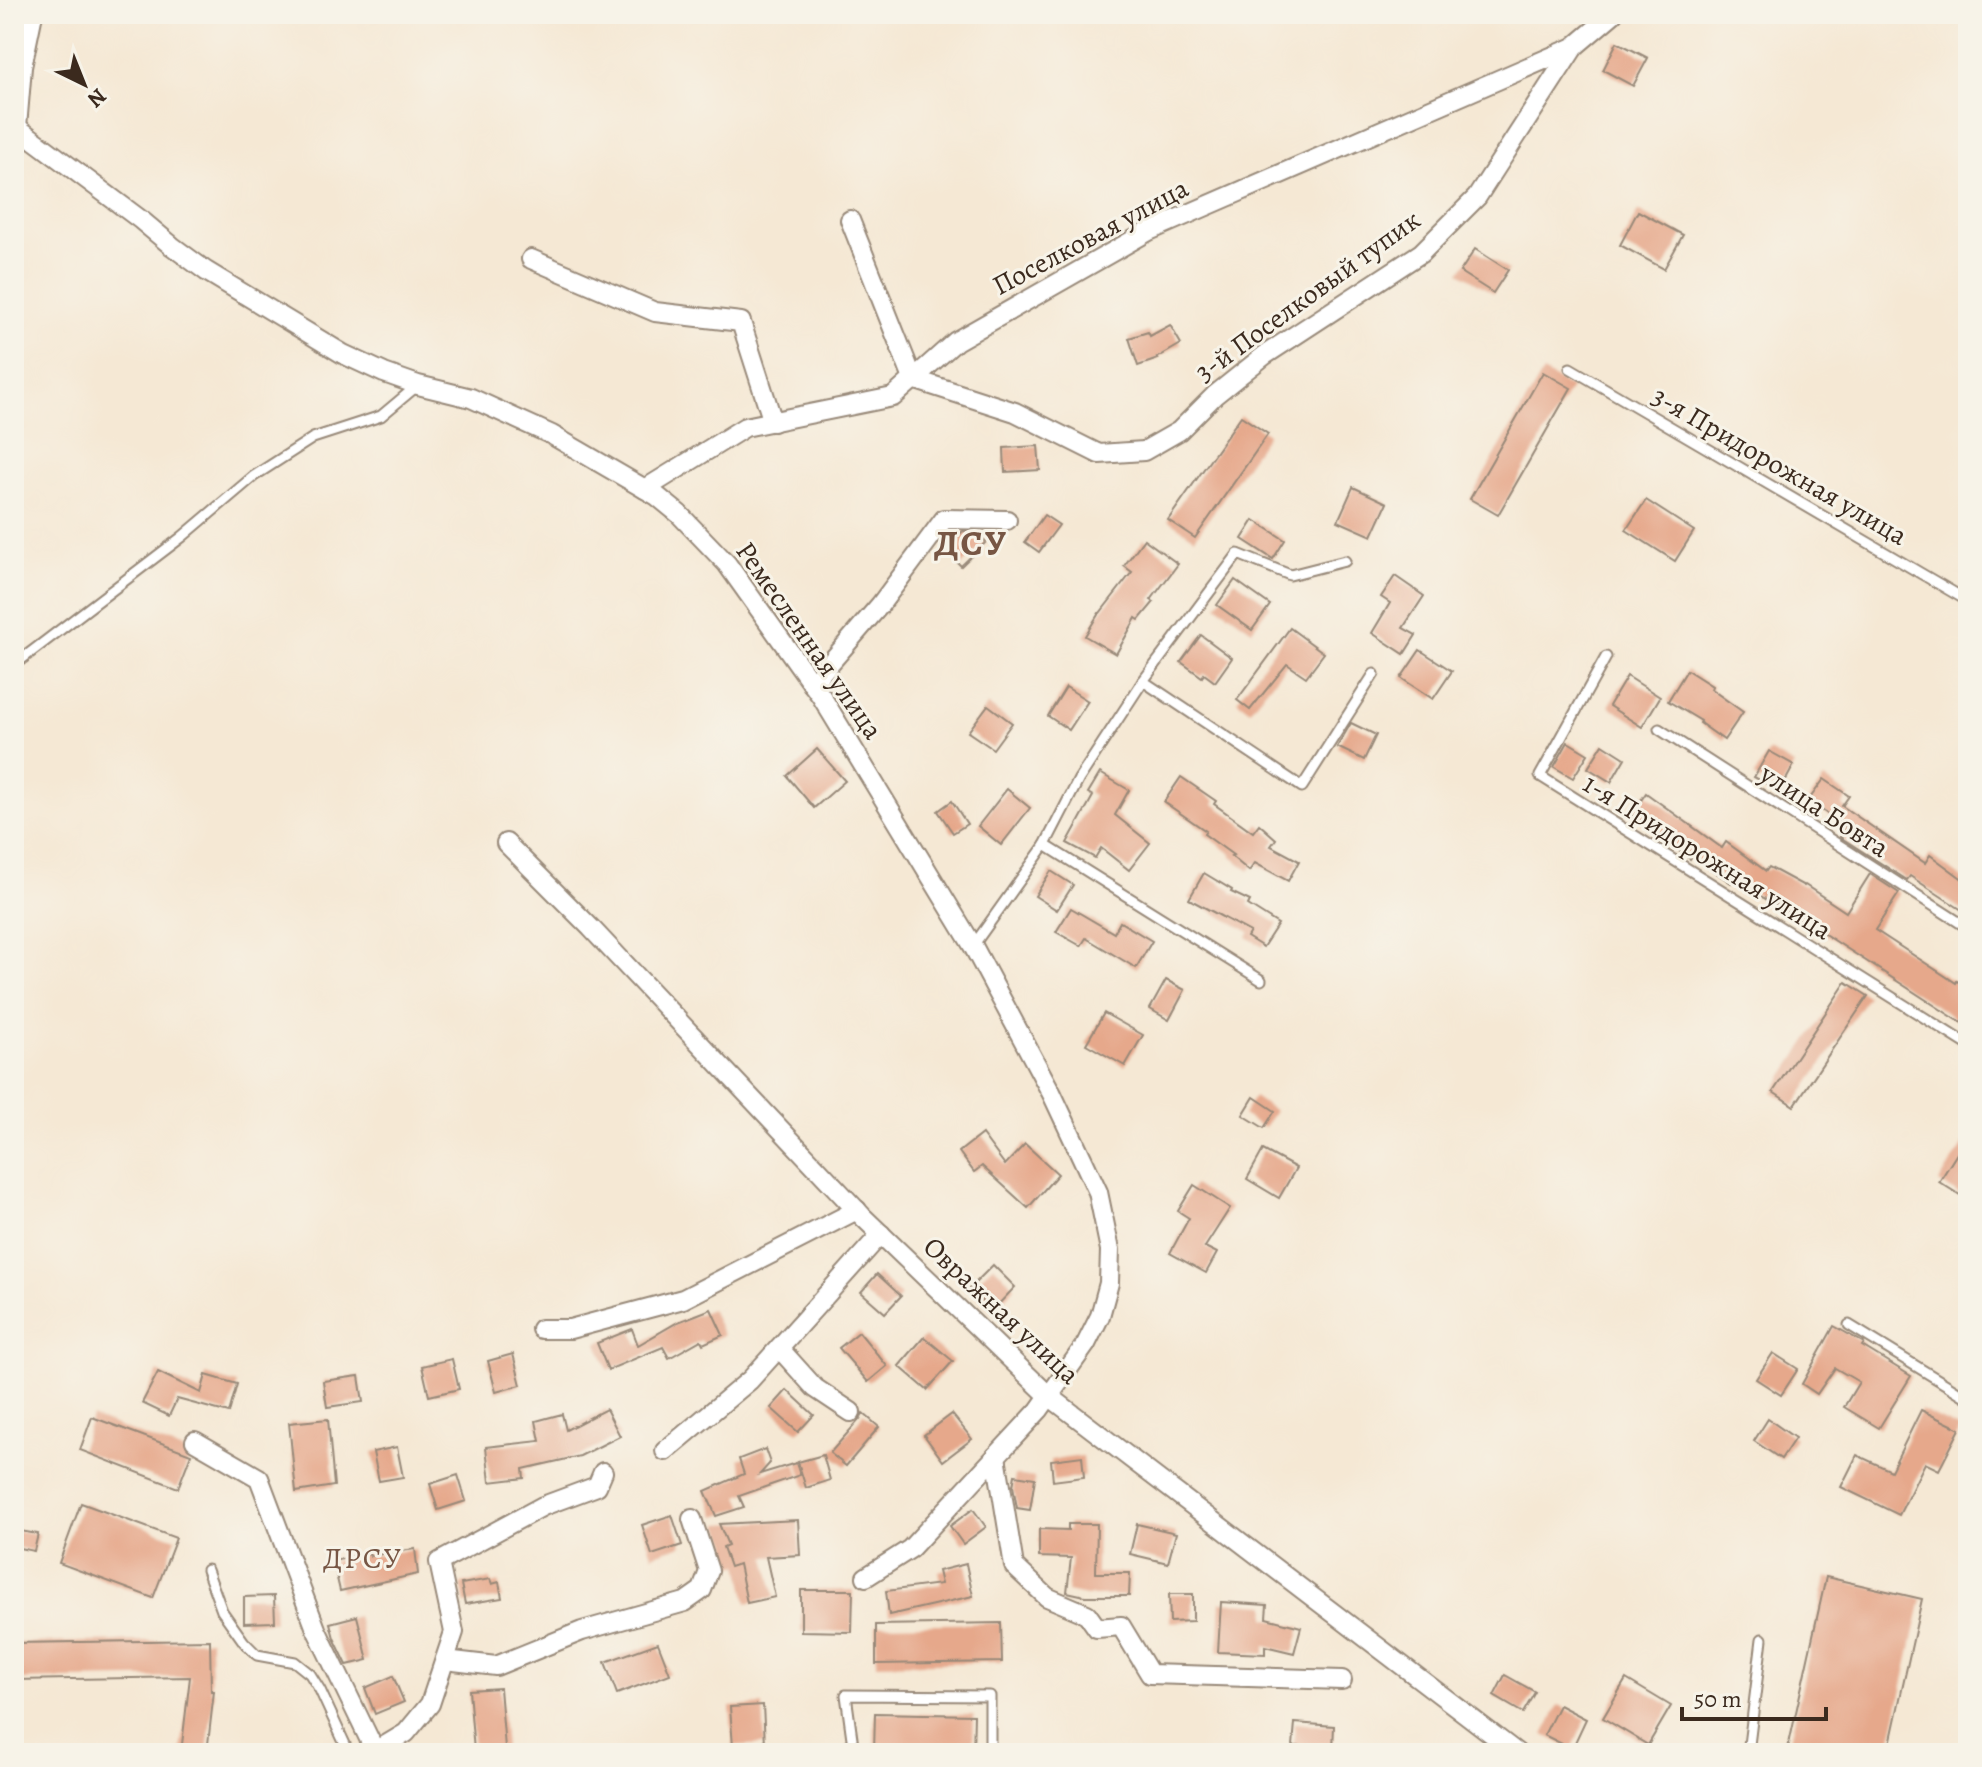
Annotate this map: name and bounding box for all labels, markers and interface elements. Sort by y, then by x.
north arrow [44,44,124,124]
text: N [81,81,113,114]
street label: Поселковая улица [986,169,1195,305]
street label: 3-й Поселковый тупик [1187,201,1428,391]
street label: 3-я Придорожная улица [1645,377,1914,555]
district label: ДСУ [934,518,1008,567]
street label: Ремесленная улица [727,534,892,747]
street label: улица Бовта [1752,754,1896,867]
street label: 1-я Придорожная улица [1576,765,1839,949]
street label: Овражная улица [915,1228,1088,1393]
district label: ДРСУ [323,1538,403,1578]
scale bar [1682,1671,1826,1721]
text: 50 m [1694,1683,1742,1715]

